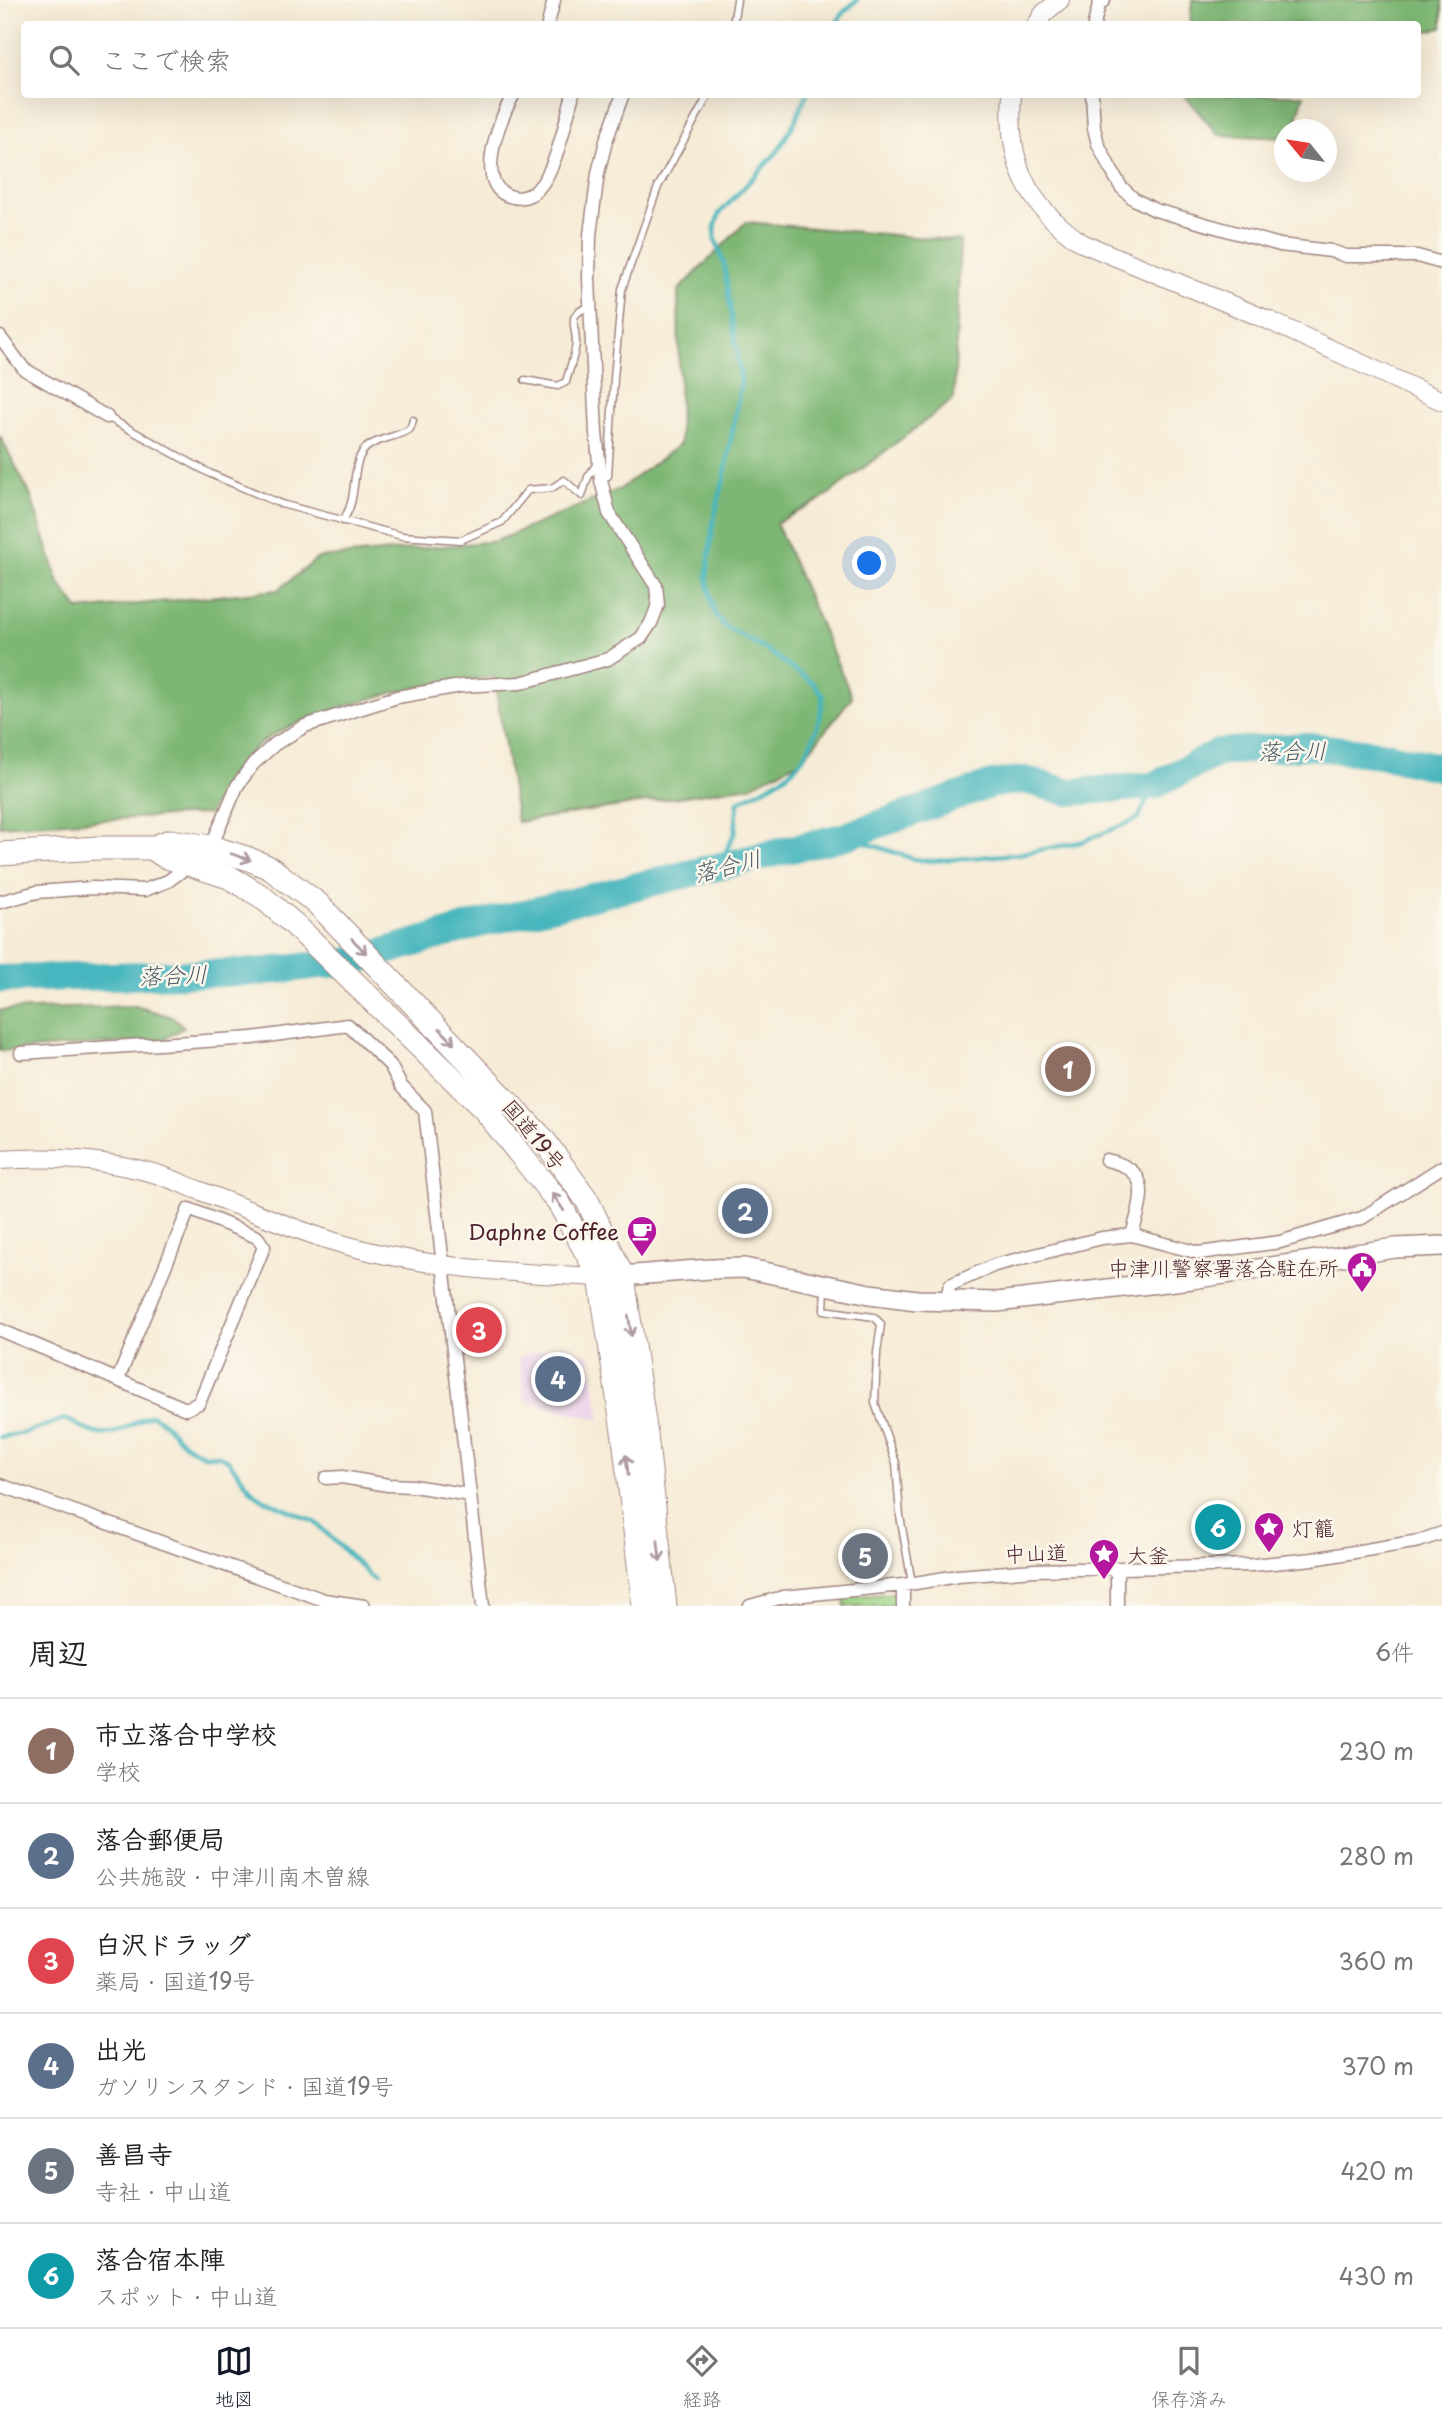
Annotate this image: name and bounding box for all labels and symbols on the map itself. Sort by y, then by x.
north arrow [1274,119,1337,182]
your location [852,546,886,580]
water label: 落合川 [1257,732,1327,768]
water label: 落合川 [689,840,765,890]
one-way arrow [230,851,252,864]
one-way arrow [350,937,367,954]
water label: 落合川 [138,955,208,993]
one-way arrow [438,1028,455,1045]
pin: 1 [1045,1043,1091,1095]
street label: 国道19号 [496,1091,574,1177]
pin: 2 [722,1185,768,1237]
one-way arrow [550,1193,565,1212]
cafe icon: Daphne Coffee [625,1214,659,1258]
place label: Daphne Coffee [468,1215,619,1247]
public building icon: 中津川警察署落合駐在所 [1345,1250,1379,1294]
place label: 中津川警察署落合駐在所 [1108,1251,1339,1283]
pin: 3 [456,1304,502,1356]
one-way arrow [624,1314,637,1336]
pin: 4 [535,1353,581,1405]
one-way arrow [621,1454,634,1477]
pin: 6 [1195,1501,1241,1553]
place icon: 灯籠 [1252,1510,1286,1554]
place label: 灯籠 [1292,1511,1334,1543]
pin: 5 [842,1530,888,1582]
street label: 中山道 [1004,1535,1068,1569]
place icon: 大釜 [1087,1537,1121,1581]
place label: 大釜 [1127,1538,1169,1570]
one-way arrow [653,1539,666,1562]

